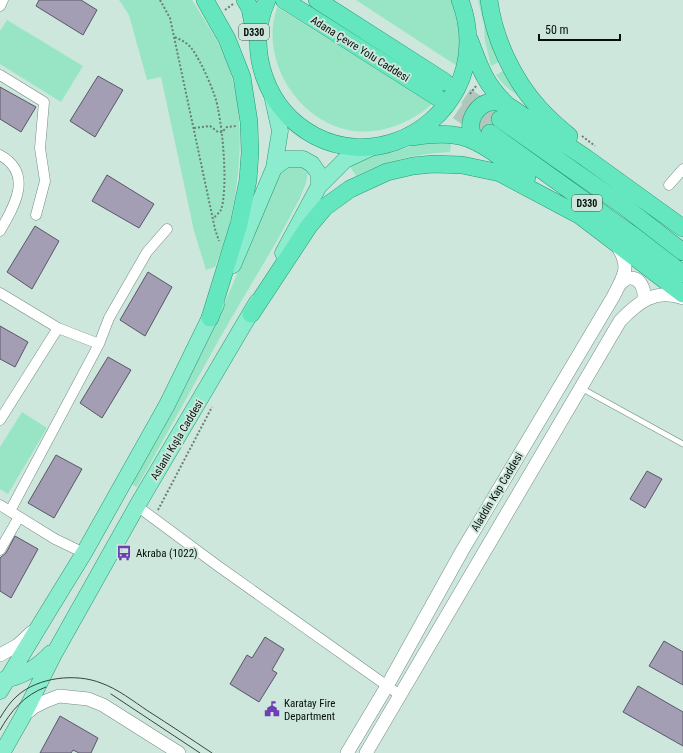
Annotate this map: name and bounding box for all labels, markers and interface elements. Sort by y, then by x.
street label: Adana Çevre Yolu Caddesi [308,13,412,85]
scale bar [539,16,620,42]
text: 50 m [545,23,569,37]
road number: D330 [239,24,269,40]
road number: D330 [572,195,602,211]
street label: Aslanlı Kışla Caddesi [148,398,206,482]
street label: Aladdin Kap Caddesi [468,450,526,534]
bus stop icon: Akraba (1022) [115,544,133,562]
place label: Akraba (1022) [136,547,198,560]
place label: Karatay Fire Department [284,697,335,723]
public building icon: Karatay Fire Department [263,700,281,718]

